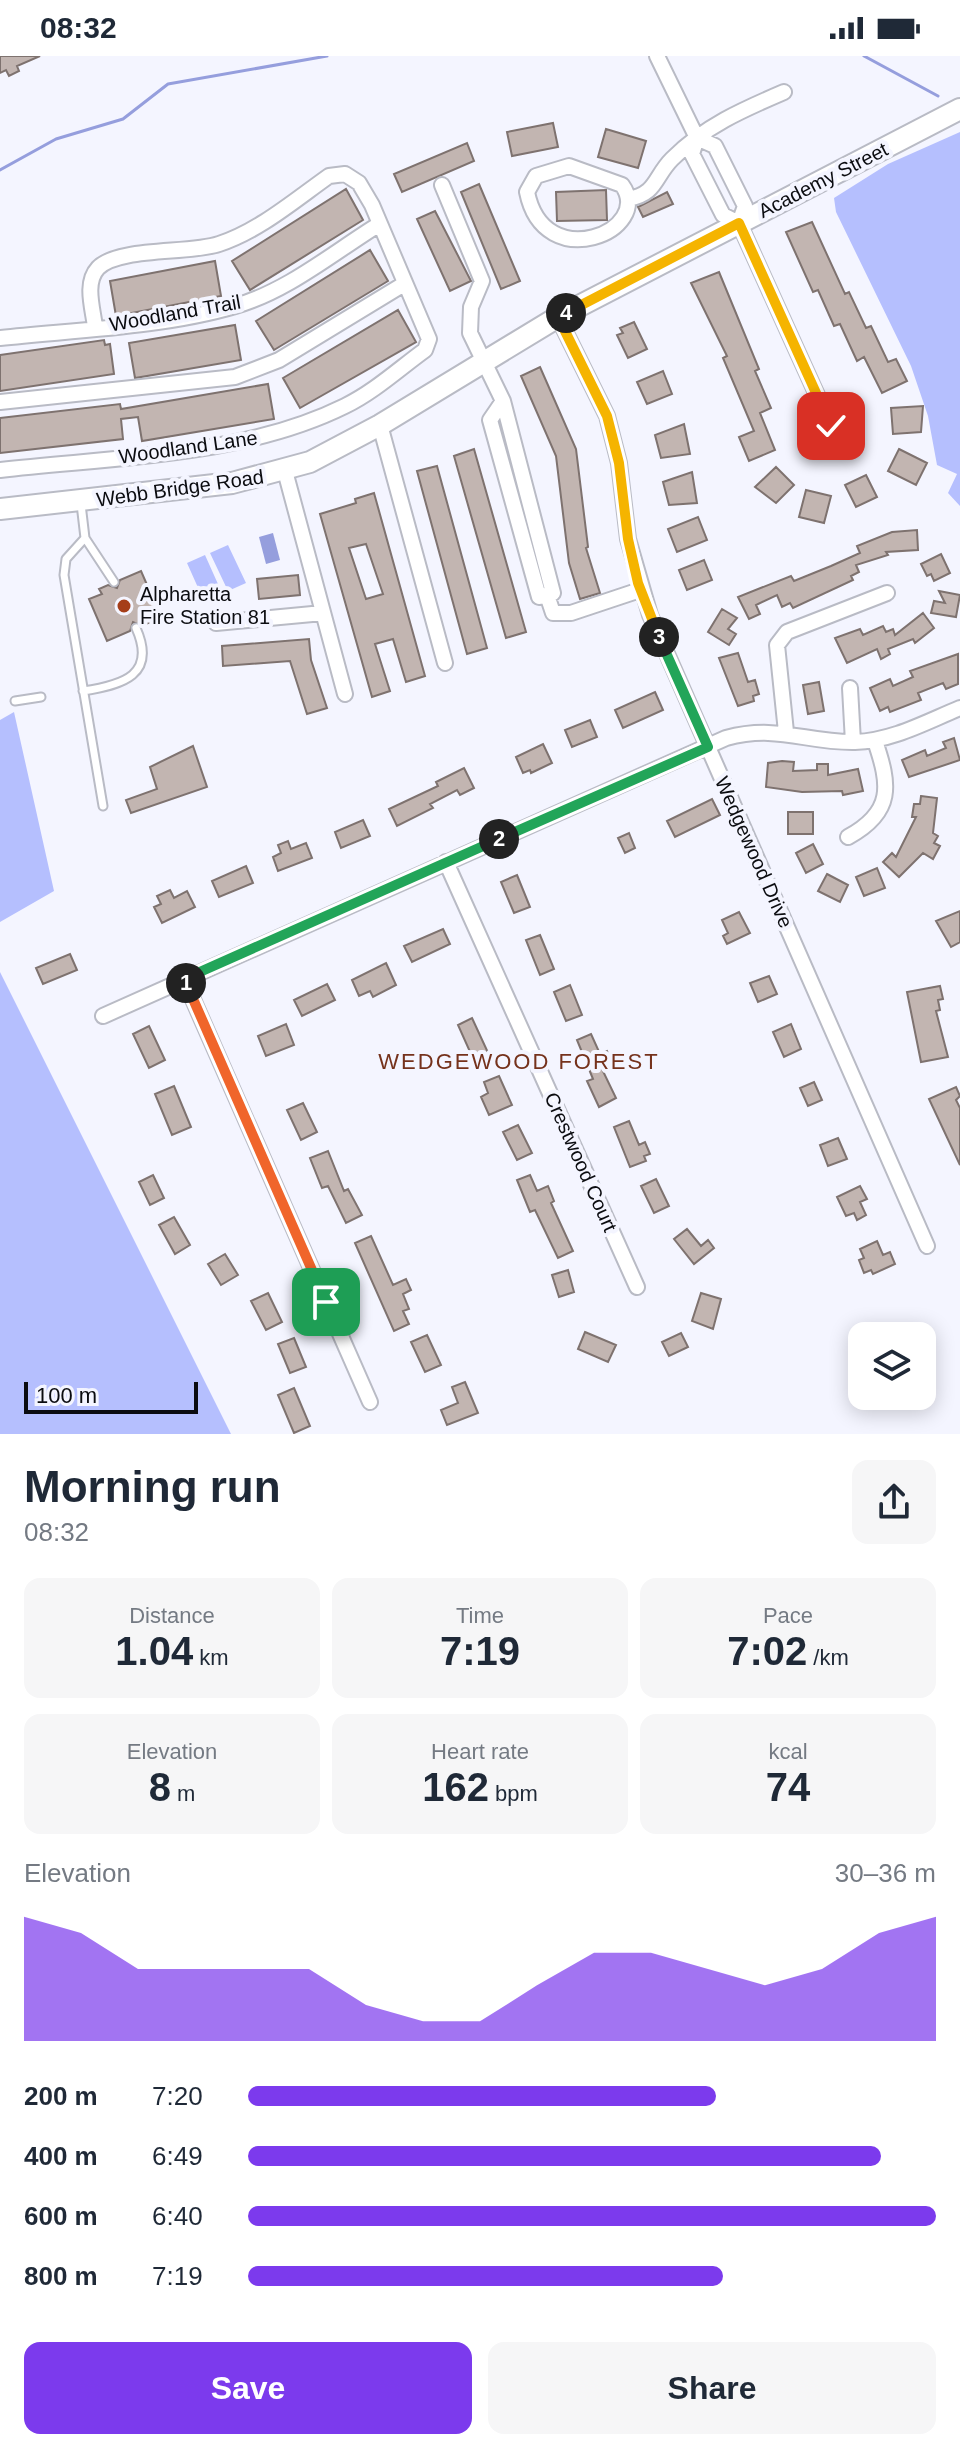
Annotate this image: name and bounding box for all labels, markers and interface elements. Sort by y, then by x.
text: 08:32 [40,11,117,44]
street label: Academy Street [755,138,892,222]
street label: Woodland Trail [108,291,242,335]
pin: 4 [546,293,586,333]
text: 4 [560,300,572,325]
pin [797,392,865,460]
icon: check [809,404,853,448]
street label: Woodland Lane [117,426,259,468]
street label: Webb Bridge Road [95,465,265,511]
place label: Alpharetta Fire Station 81 [140,583,270,628]
marker: Alpharetta Fire Station 81 [115,597,133,615]
pin: 3 [639,617,679,657]
text: 3 [653,624,665,649]
street label: Wedgewood Drive [711,773,797,931]
pin: 2 [479,819,519,859]
text: 2 [493,826,505,851]
pin: 1 [166,963,206,1003]
text: 1 [180,970,192,995]
district label: WEDGEWOOD FOREST [378,1049,660,1074]
street label: Crestwood Court [540,1089,622,1235]
pin [292,1268,360,1336]
icon: arrive [304,1280,348,1324]
map controls [848,1322,936,1410]
button: layers [848,1322,936,1410]
scale bar [24,1378,198,1414]
text: 100 m [36,1383,97,1408]
button: share [852,1460,936,1544]
text: Morning run [24,1462,281,1511]
text: 08:32 [24,1517,89,1547]
text: Distance [129,1603,215,1628]
text: Time [456,1603,504,1628]
text: Pace [763,1603,813,1628]
text: 1.04 [115,1629,193,1673]
text: 7:19 [440,1629,520,1673]
text: 7:02 [727,1629,807,1673]
text: km [193,1645,229,1670]
text: /km [807,1645,849,1670]
text: Elevation [127,1739,217,1764]
text: Heart rate [431,1739,529,1764]
text: kcal [768,1739,808,1764]
text: 8 [149,1765,171,1809]
text: 162 [422,1765,489,1809]
text: 74 [766,1765,810,1809]
text: m [171,1781,195,1806]
text: bpm [489,1781,538,1806]
text: Elevation [24,1858,131,1888]
text: 30–36 m [835,1858,936,1888]
text: 200 m [24,2081,98,2111]
text: 7:20 [152,2081,203,2111]
text: 400 m [24,2141,98,2171]
text: 6:49 [152,2141,203,2171]
text: 600 m [24,2201,98,2231]
text: 6:40 [152,2201,203,2231]
text: 800 m [24,2261,98,2291]
text: 7:19 [152,2261,203,2291]
button: Save [24,2342,472,2434]
button: Share [488,2342,936,2434]

